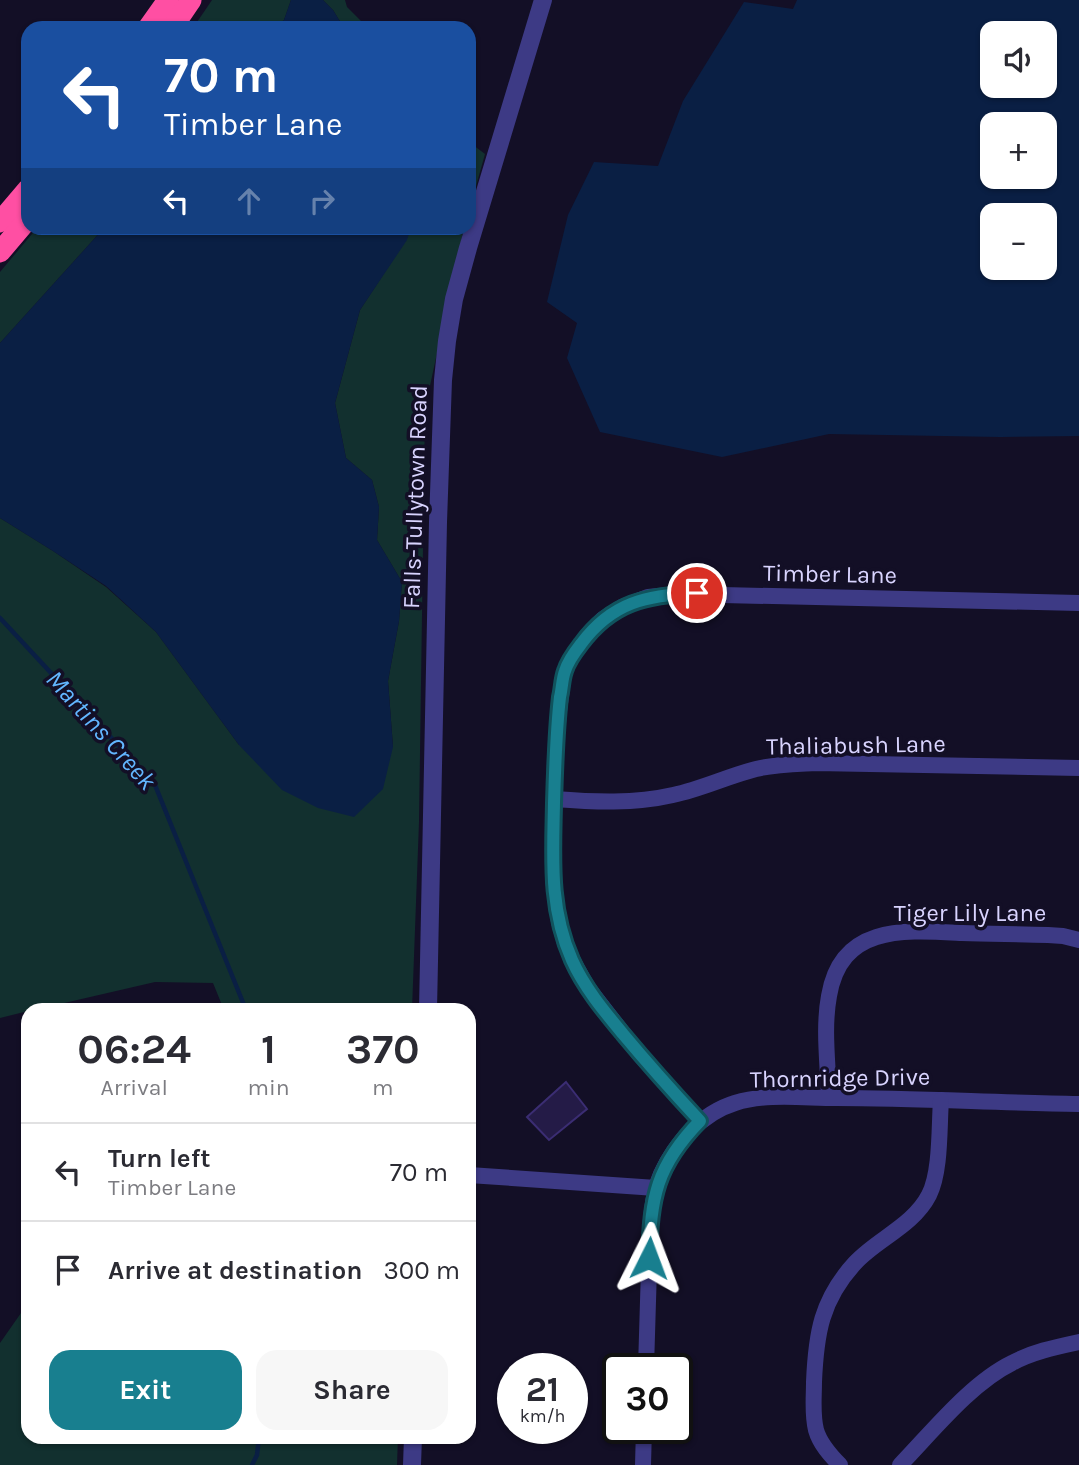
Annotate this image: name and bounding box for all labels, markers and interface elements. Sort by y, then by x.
map controls [980,21,1057,280]
button: sound [980,21,1057,98]
text: 70 m [164,47,278,104]
icon: left [49,49,140,140]
text: Timber Lane [164,106,342,143]
button: + [980,112,1057,189]
icon: left [157,182,195,220]
icon: ahead [230,182,268,220]
icon: right [303,182,341,220]
button: − [980,203,1057,280]
street label: Falls-Tullytown Road [397,385,433,609]
street label: Timber Lane [763,559,897,589]
pin [667,563,727,623]
icon: arrive [678,574,716,612]
water label: Martins Creek [39,664,163,797]
street label: Thaliabush Lane [766,729,946,761]
street label: Tiger Lily Lane [894,899,1046,927]
text: 06:24 [77,1024,191,1074]
text: 1 [261,1024,276,1074]
text: 370 [346,1024,420,1074]
street label: Thornridge Drive [750,1062,930,1094]
text: Arrival [101,1074,168,1101]
text: min [247,1074,290,1101]
text: m [372,1074,394,1101]
text: Turn left [108,1143,210,1174]
icon: left [49,1153,87,1191]
text: 70 m [390,1157,448,1188]
text: Timber Lane [108,1174,236,1201]
position arrow [612,1221,686,1295]
icon: arrive [49,1251,87,1289]
text: Arrive at destination [108,1255,362,1286]
text: 300 m [383,1255,460,1286]
button: Exit [49,1350,242,1430]
button: Share [256,1350,448,1430]
speed limit sign: 30 [602,1353,693,1444]
text: 21 [526,1369,559,1410]
text: km/h [520,1405,565,1427]

